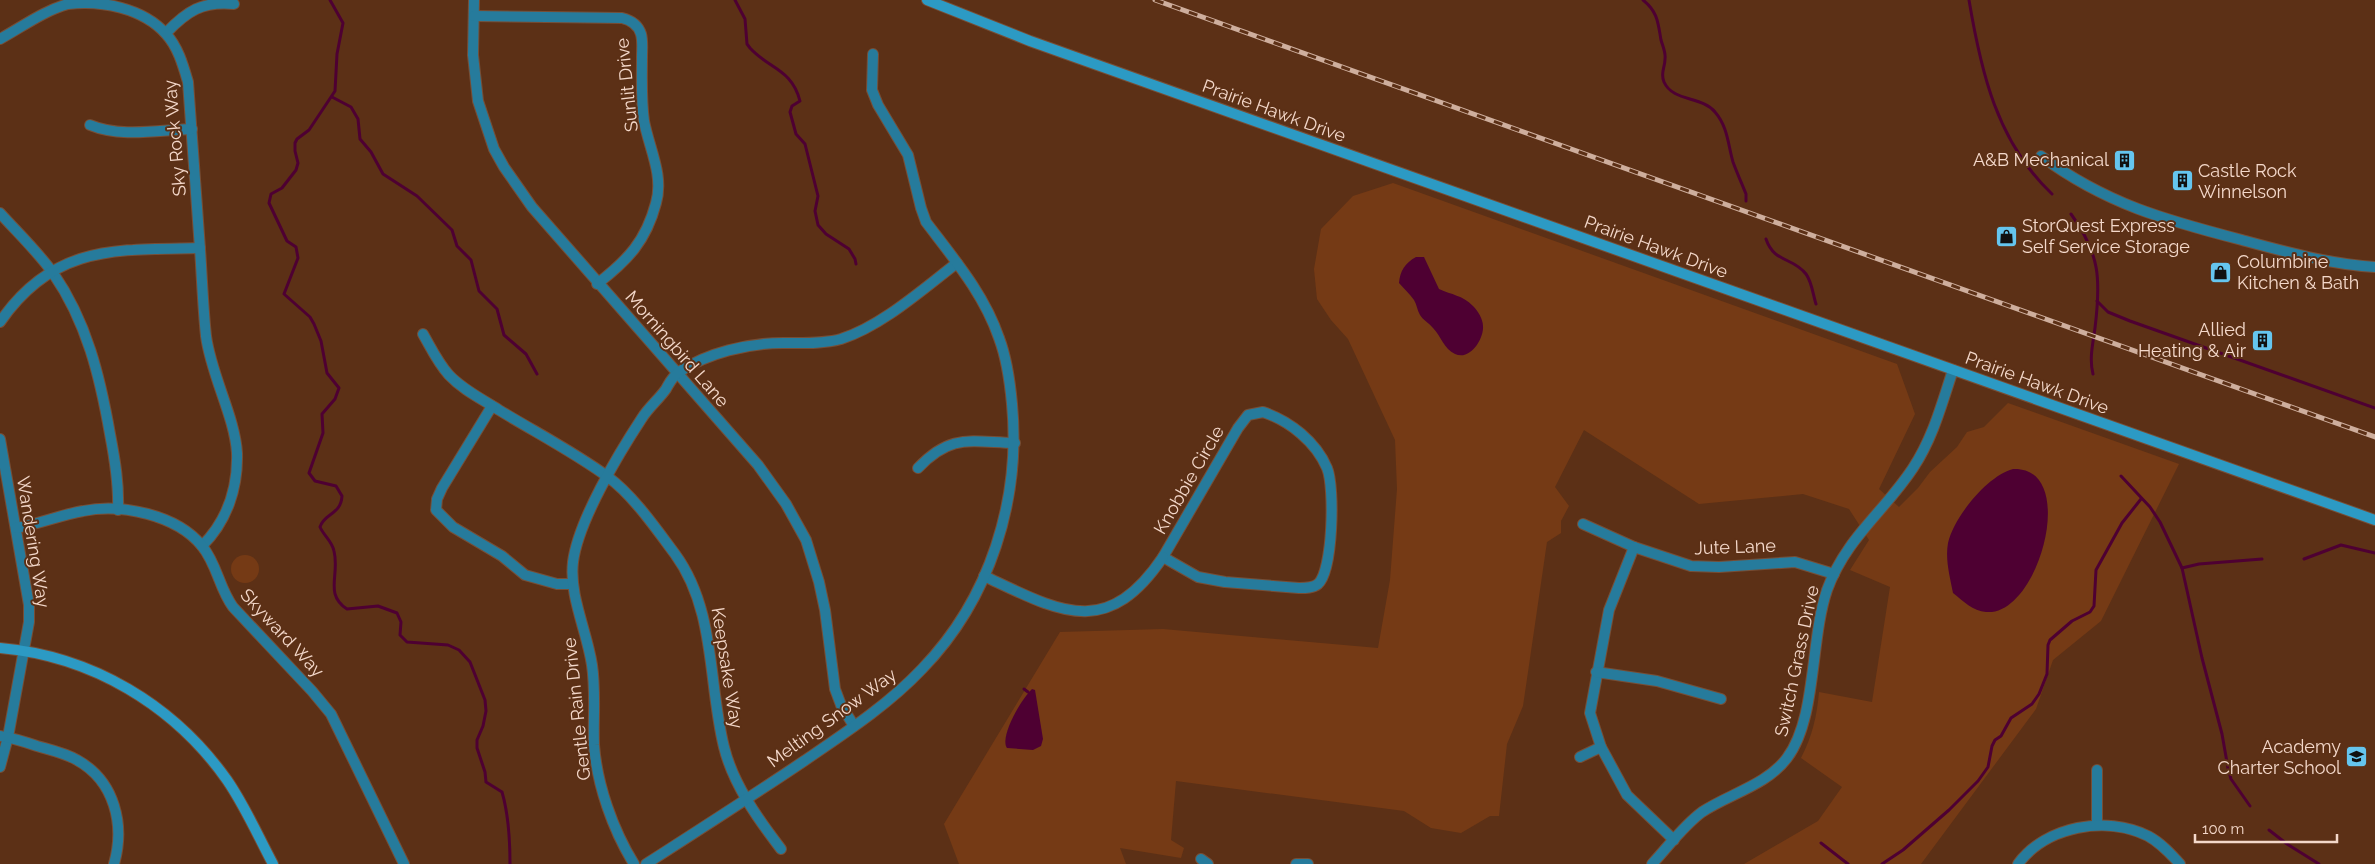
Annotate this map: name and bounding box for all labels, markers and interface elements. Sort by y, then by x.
street label: Sunlit Drive [611,37,642,133]
street label: Prairie Hawk Drive [1200,75,1349,146]
street label: Sky Rock Way [159,79,190,197]
building icon: A&B Mechanical [2113,148,2137,172]
place label: A&B Mechanical [1973,149,2109,170]
place label: Castle Rock Winnelson [2198,160,2297,202]
building icon: Castle Rock Winnelson [2170,169,2194,193]
street label: Prairie Hawk Drive [1582,211,1731,282]
place label: StorQuest Express Self Service Storage [2022,215,2190,257]
shop icon: StorQuest Express Self Service Storage [1994,224,2018,248]
place label: Columbine Kitchen & Bath [2237,251,2359,293]
shop icon: Columbine Kitchen & Bath [2209,260,2233,284]
street label: Morningbird Lane [621,286,734,411]
place label: Allied Heating & Air [2138,319,2247,361]
building icon: Allied Heating & Air [2250,328,2274,352]
street label: Prairie Hawk Drive [1963,347,2112,418]
street label: Knobbie Circle [1149,421,1228,538]
street label: Wandering Way [13,475,54,609]
street label: Jute Lane [1694,535,1777,558]
street label: Switch Grass Drive [1770,583,1823,738]
street label: Skyward Way [236,584,329,681]
street label: Keepsake Way [708,606,747,730]
street label: Gentle Rain Drive [559,636,594,781]
street label: Melting Snow Way [763,664,900,771]
place label: Academy Charter School [2217,736,2341,778]
school or university icon: Academy Charter School [2345,745,2369,769]
scale bar [2195,812,2338,844]
text: 100 m [2202,820,2244,838]

